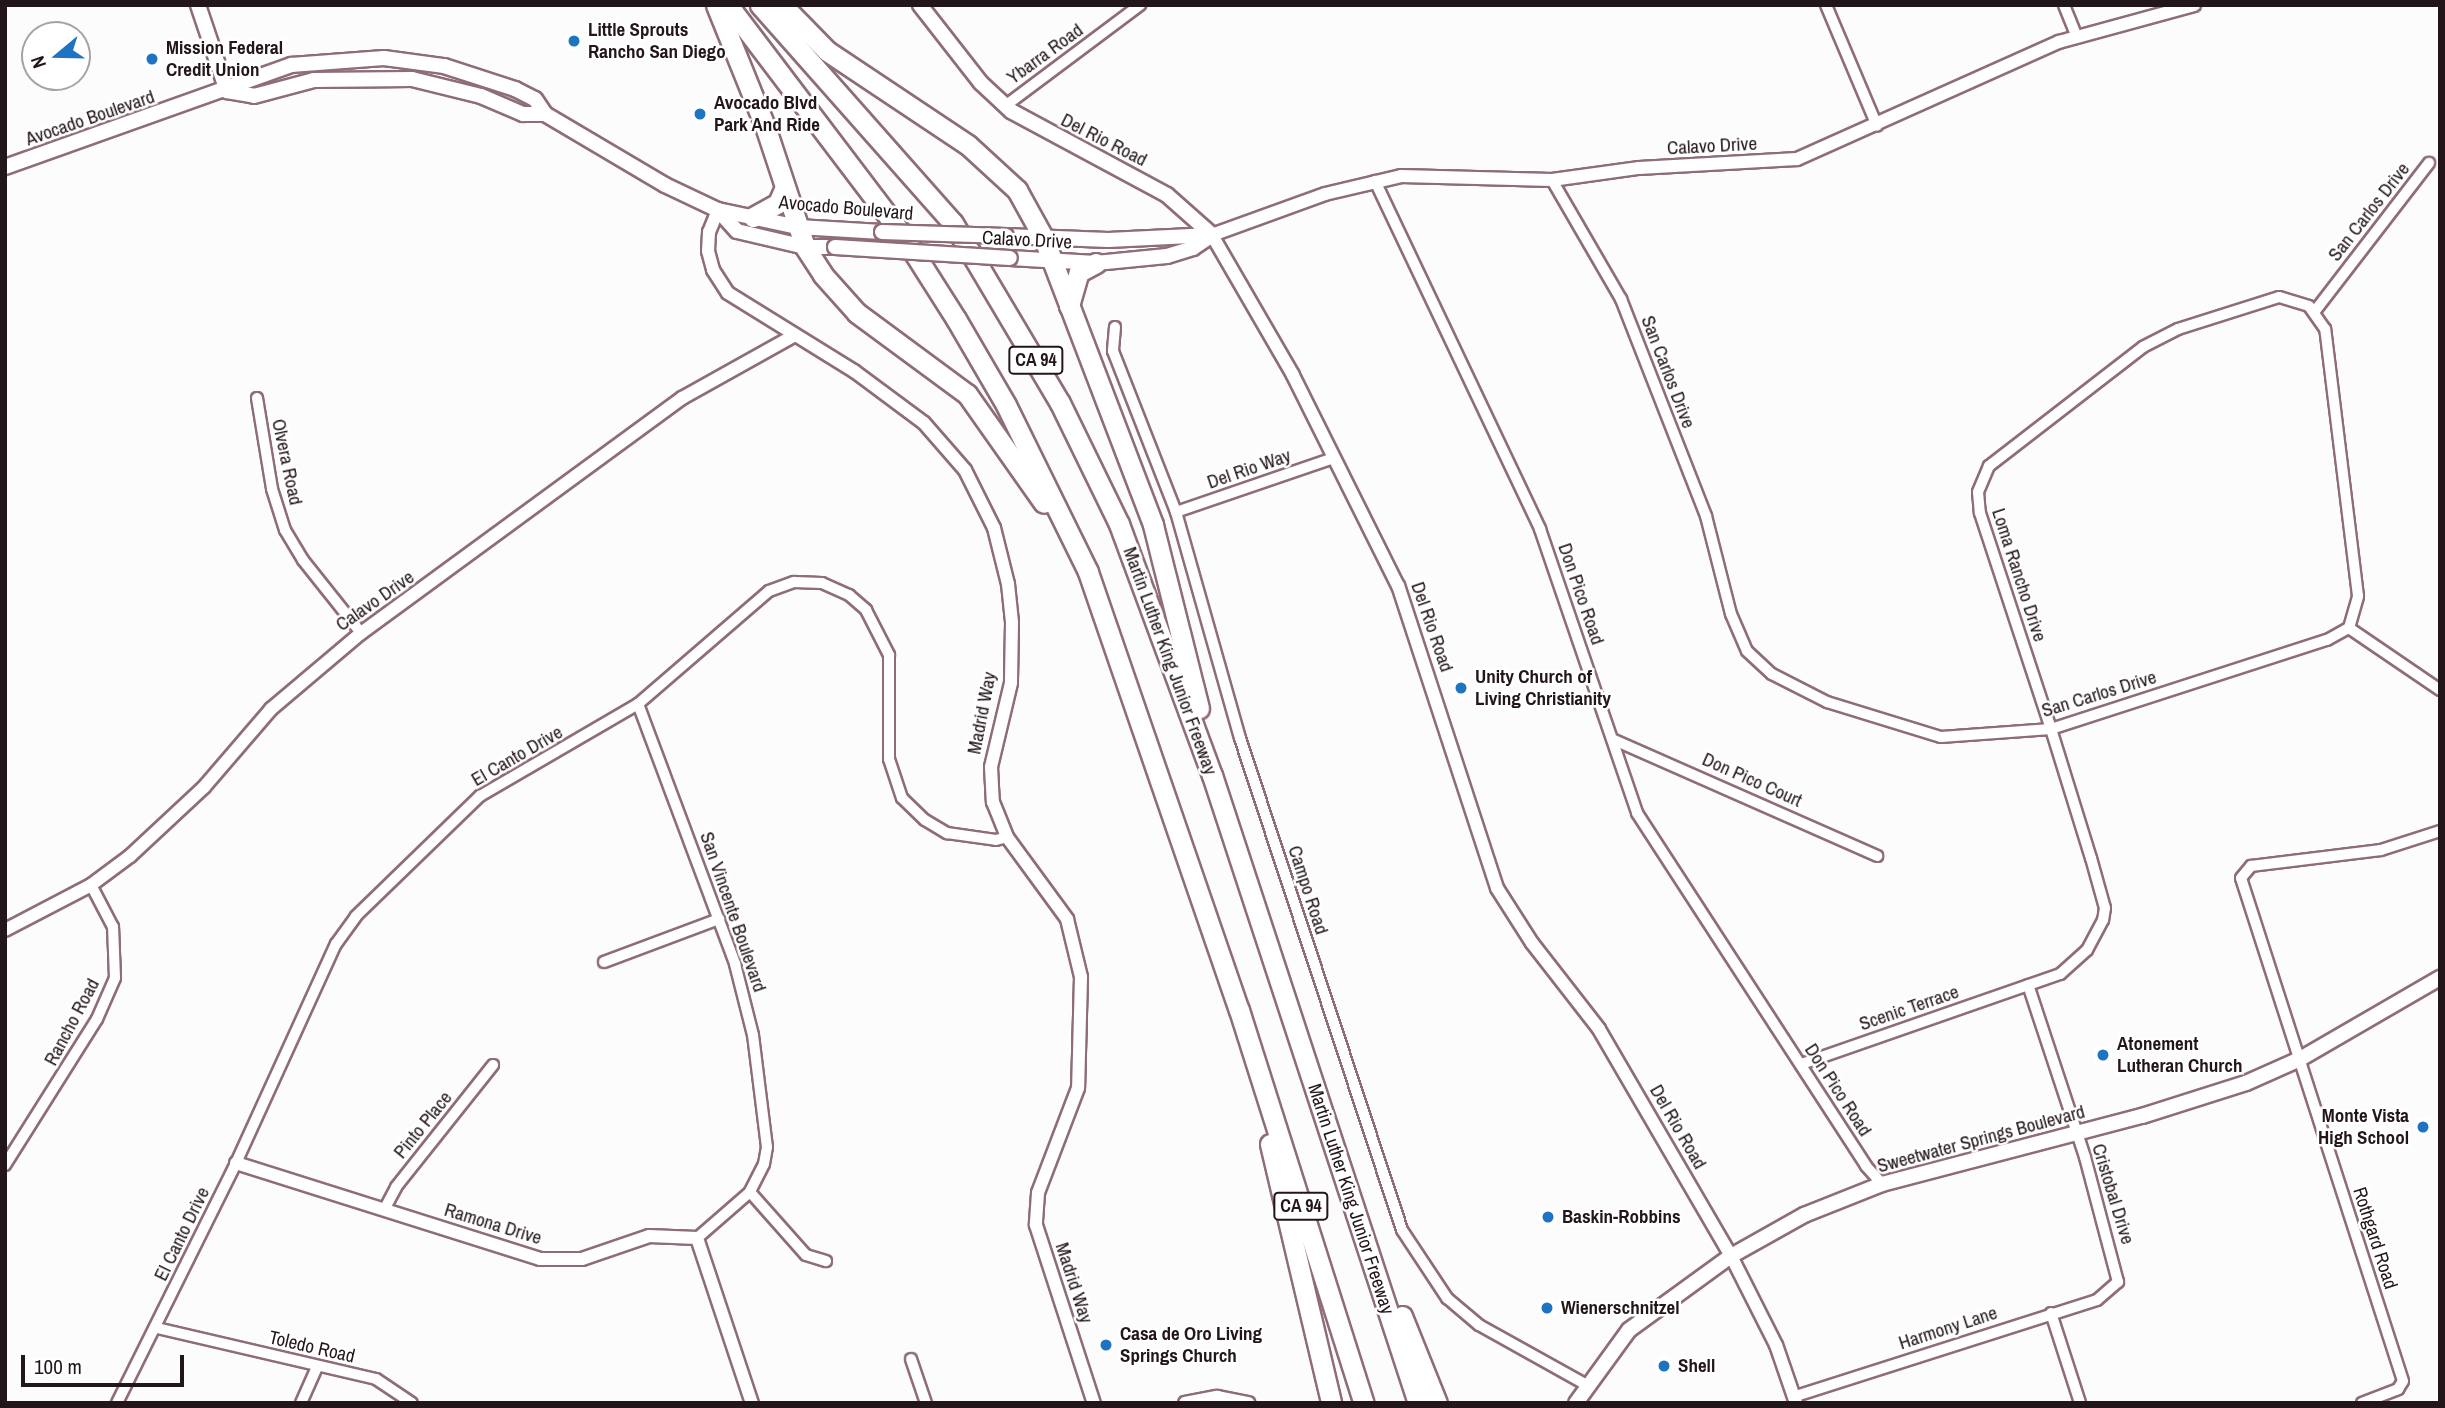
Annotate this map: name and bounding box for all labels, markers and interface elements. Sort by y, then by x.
place label: Little Sprouts Rancho San Diego [588,19,726,63]
street label: Ybarra Road [1003,19,1087,89]
north arrow [21,21,91,91]
marker: Little Sprouts Rancho San Diego [566,33,582,49]
place label: Mission Federal Credit Union [166,37,283,81]
marker: Mission Federal Credit Union [144,51,160,67]
text: N [24,53,52,72]
street label: Avocado Boulevard [23,85,157,151]
place label: Avocado Blvd Park And Ride [714,92,820,136]
marker: Avocado Blvd Park And Ride [692,106,708,122]
street label: Del Rio Road [1057,109,1151,171]
street label: Calavo Drive [1666,132,1758,160]
street label: San Carlos Drive [2324,158,2414,266]
street label: Avocado Boulevard [778,191,914,225]
street label: Calavo Drive [981,226,1073,254]
street label: San Carlos Drive [1636,313,1700,431]
road number: CA 94 [1008,346,1064,374]
street label: Olvera Road [267,417,307,507]
street label: Del Rio Way [1204,444,1294,494]
street label: Loma Rancho Drive [1987,506,2051,644]
street label: Don Pico Road [1553,540,1609,648]
street label: Martin Luther King Junior Freeway [1118,544,1222,778]
street label: Calavo Drive [332,566,418,636]
street label: Del Rio Road [1406,579,1458,675]
place label: Unity Church of Living Christianity [1475,666,1611,710]
street label: San Carlos Drive [2039,666,2159,722]
street label: Madrid Way [963,670,1001,756]
marker: Unity Church of Living Christianity [1453,680,1469,696]
street label: El Canto Drive [467,721,567,791]
street label: Don Pico Court [1699,748,1805,812]
street label: San Vincente Boulevard [695,829,771,995]
street label: Campo Road [1283,843,1333,937]
street label: Rancho Road [40,975,104,1069]
street label: Scenic Terrace [1856,980,1962,1036]
place label: Atonement Lutheran Church [2117,1033,2243,1077]
street label: Don Pico Road [1800,1039,1876,1141]
marker: Atonement Lutheran Church [2095,1047,2111,1063]
street label: Martin Luther King Junior Freeway [1303,1081,1399,1317]
street label: Del Rio Road [1645,1081,1711,1173]
street label: Pinto Place [389,1087,457,1163]
street label: Sweetwater Springs Boulevard [1875,1100,2087,1178]
place label: Monte Vista High School [2318,1105,2409,1149]
marker: Monte Vista High School [2415,1119,2431,1135]
street label: Cristobal Drive [2087,1141,2139,1247]
street label: El Canto Drive [150,1183,214,1285]
street label: Rothgard Road [2348,1184,2402,1292]
road number: CA 94 [1273,1191,1329,1220]
street label: Ramona Drive [442,1198,544,1250]
place label: Baskin-Robbins [1562,1206,1681,1228]
marker: Baskin-Robbins [1540,1209,1556,1225]
street label: Madrid Way [1050,1240,1098,1326]
place label: Wienerschnitzel [1561,1297,1679,1319]
marker: Wienerschnitzel [1539,1300,1555,1316]
street label: Harmony Lane [1896,1301,2000,1355]
place label: Casa de Oro Living Springs Church [1120,1323,1262,1367]
street label: Toledo Road [267,1326,357,1368]
marker: Casa de Oro Living Springs Church [1098,1337,1114,1353]
scale bar [24,1342,187,1386]
text: 100 m [34,1352,82,1381]
place label: Shell [1678,1355,1715,1377]
marker: Shell [1656,1358,1672,1374]

